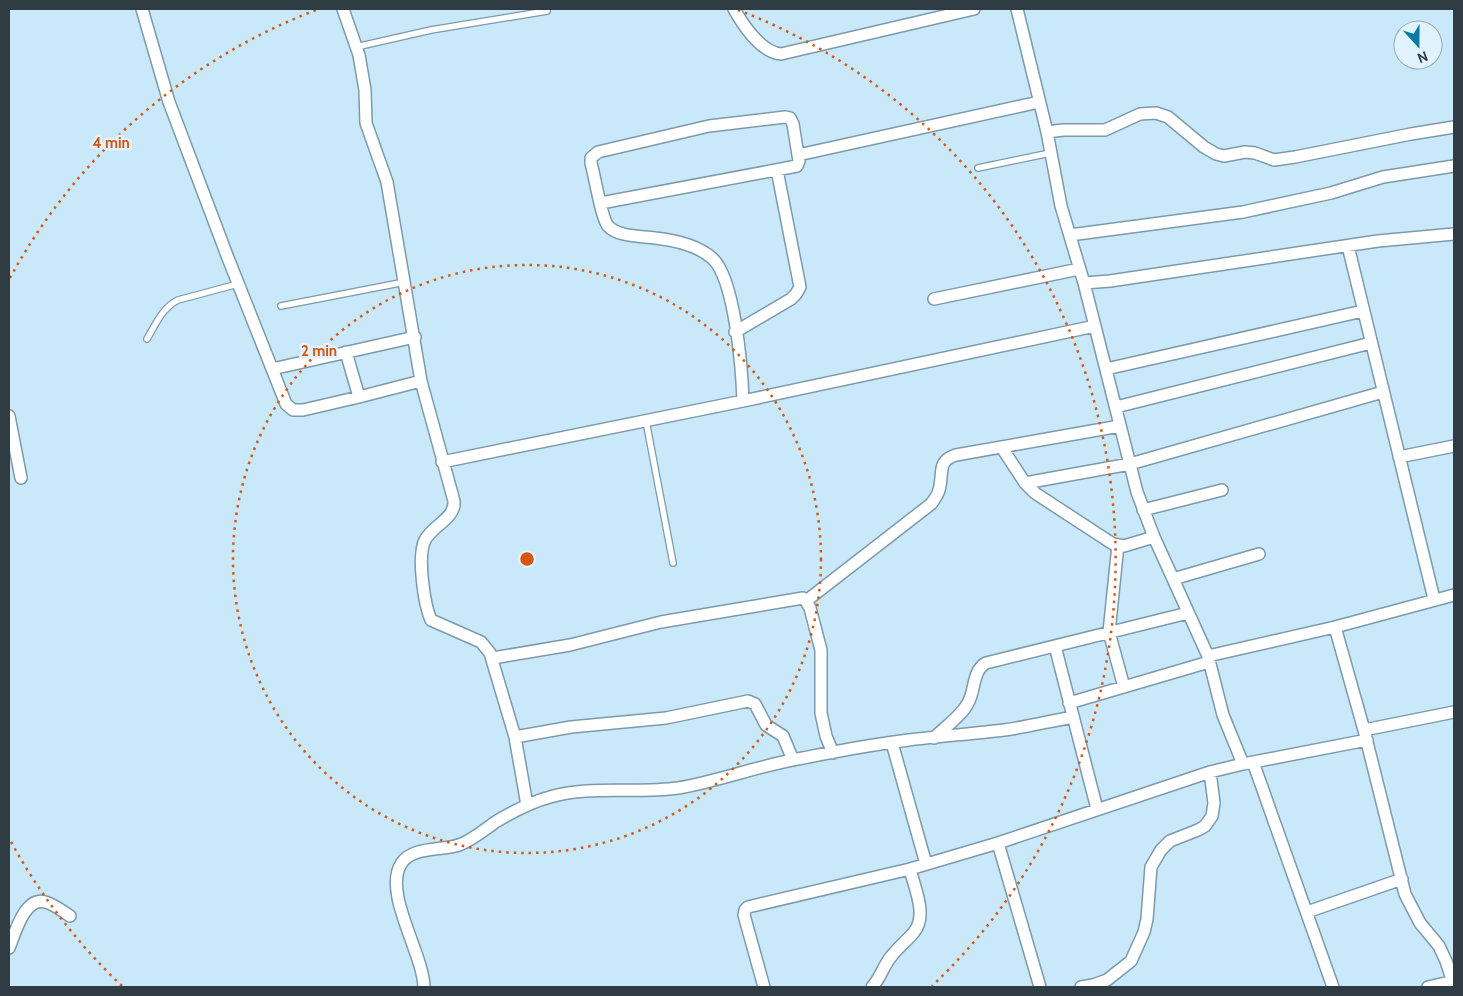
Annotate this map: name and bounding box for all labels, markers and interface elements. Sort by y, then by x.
north arrow [1393,20,1443,70]
text: N [1415,47,1431,67]
text: 4 min [92,134,130,152]
text: 2 min [301,342,337,360]
centre of rings [518,550,536,568]

